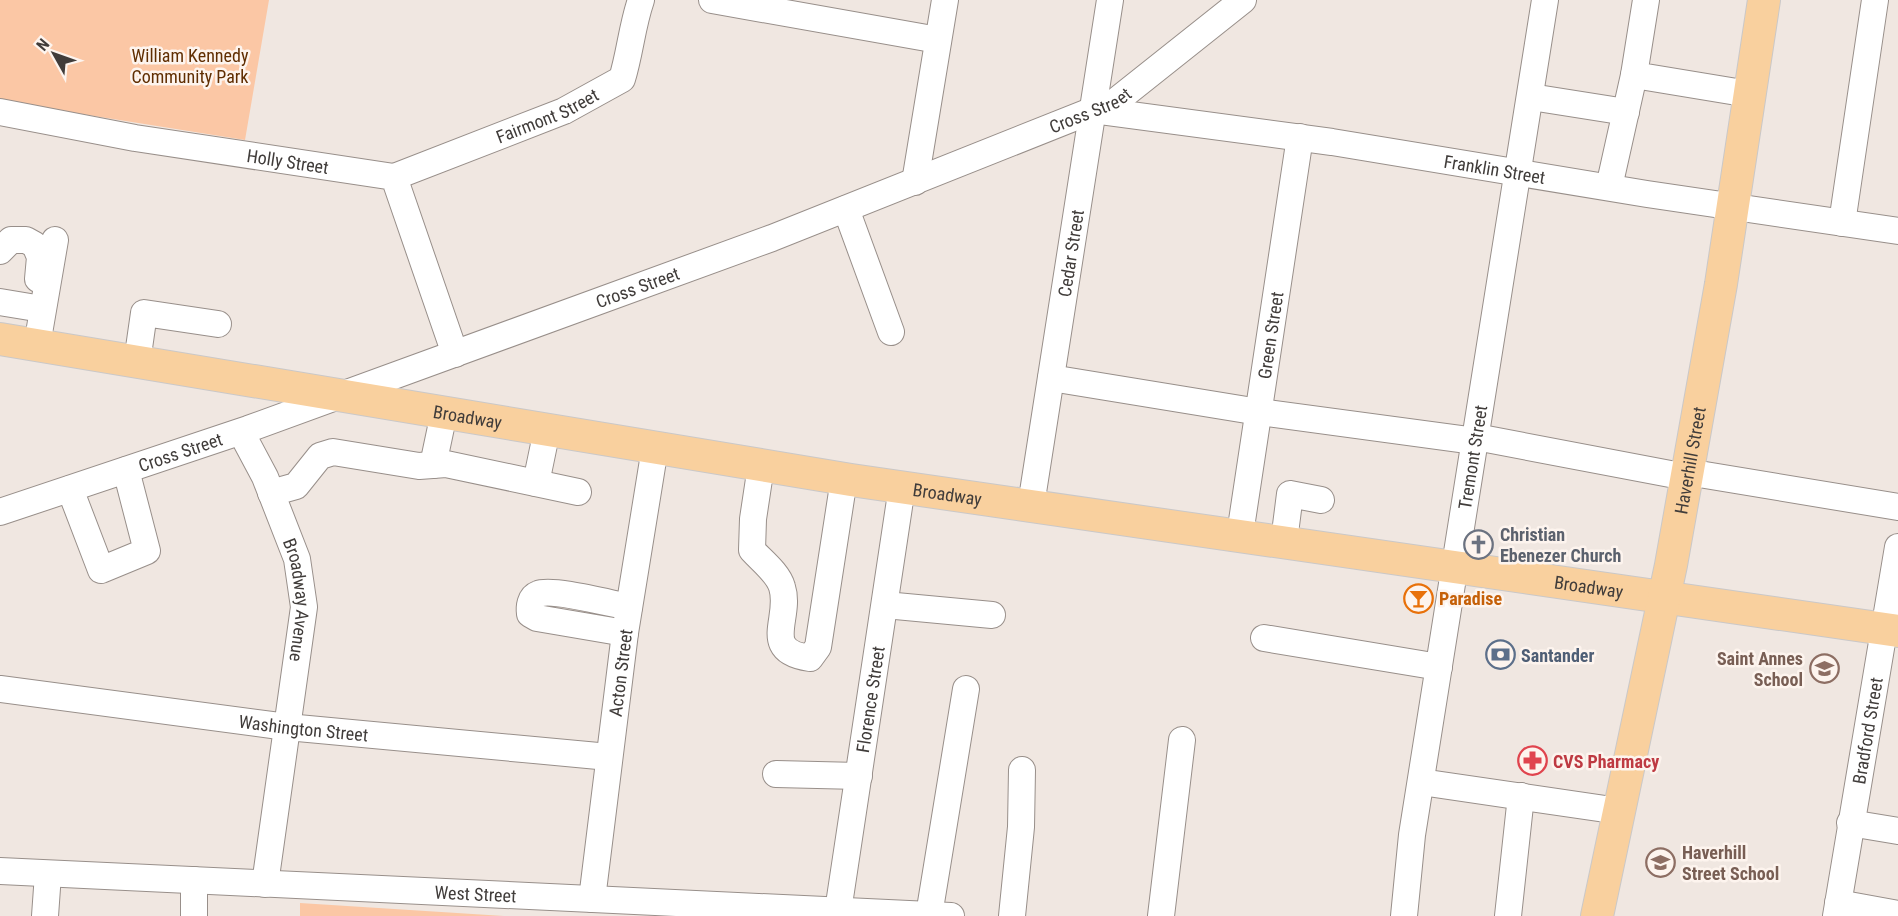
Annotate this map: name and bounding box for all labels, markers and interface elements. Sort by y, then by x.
north arrow [24,24,84,84]
text: N [32,35,53,55]
park label: William Kennedy Community Park [132,45,249,87]
street label: Cross Street [1046,83,1135,137]
street label: Fairmont Street [493,84,602,147]
street label: Holly Street [246,144,330,178]
street label: Franklin Street [1442,150,1547,188]
street label: Cedar Street [1053,208,1088,298]
street label: Cross Street [593,262,682,312]
street label: Green Street [1253,290,1287,380]
street label: Broadway [432,400,504,433]
street label: Tremont Street [1454,403,1491,511]
street label: Haverhill Street [1670,405,1709,516]
street label: Cross Street [135,428,225,476]
street label: Broadway [912,479,984,509]
place label: Christian Ebenezer Church [1500,524,1621,566]
church icon: Christian Ebenezer Church [1463,528,1495,560]
street label: Broadway Avenue [279,535,315,663]
street label: Broadway [1553,571,1625,602]
bar icon: Paradise [1402,582,1434,614]
place label: Paradise [1439,588,1502,609]
street label: Acton Street [604,627,636,718]
bank icon: Santander [1484,639,1516,671]
street label: Florence Street [852,645,888,754]
place label: Santander [1521,645,1594,666]
place label: Saint Annes School [1717,648,1803,690]
school or university icon: Saint Annes School [1808,652,1840,684]
street label: Bradford Street [1848,676,1886,786]
street label: Washington Street [238,710,369,745]
pharmacy icon: CVS Pharmacy [1516,745,1548,777]
place label: CVS Pharmacy [1553,751,1659,772]
place label: Haverhill Street School [1682,842,1779,884]
school or university icon: Haverhill Street School [1645,846,1677,878]
street label: West Street [434,881,517,906]

